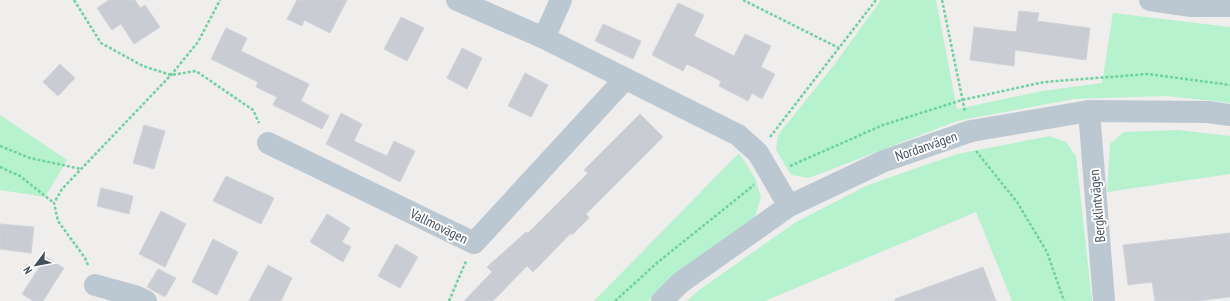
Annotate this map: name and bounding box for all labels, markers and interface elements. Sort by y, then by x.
street label: Nordanvägen [893,127,959,165]
street label: Bergklintvägen [1085,169,1109,243]
street label: Vallmovägen [406,204,471,248]
north arrow [16,245,56,285]
text: N [20,264,35,277]

